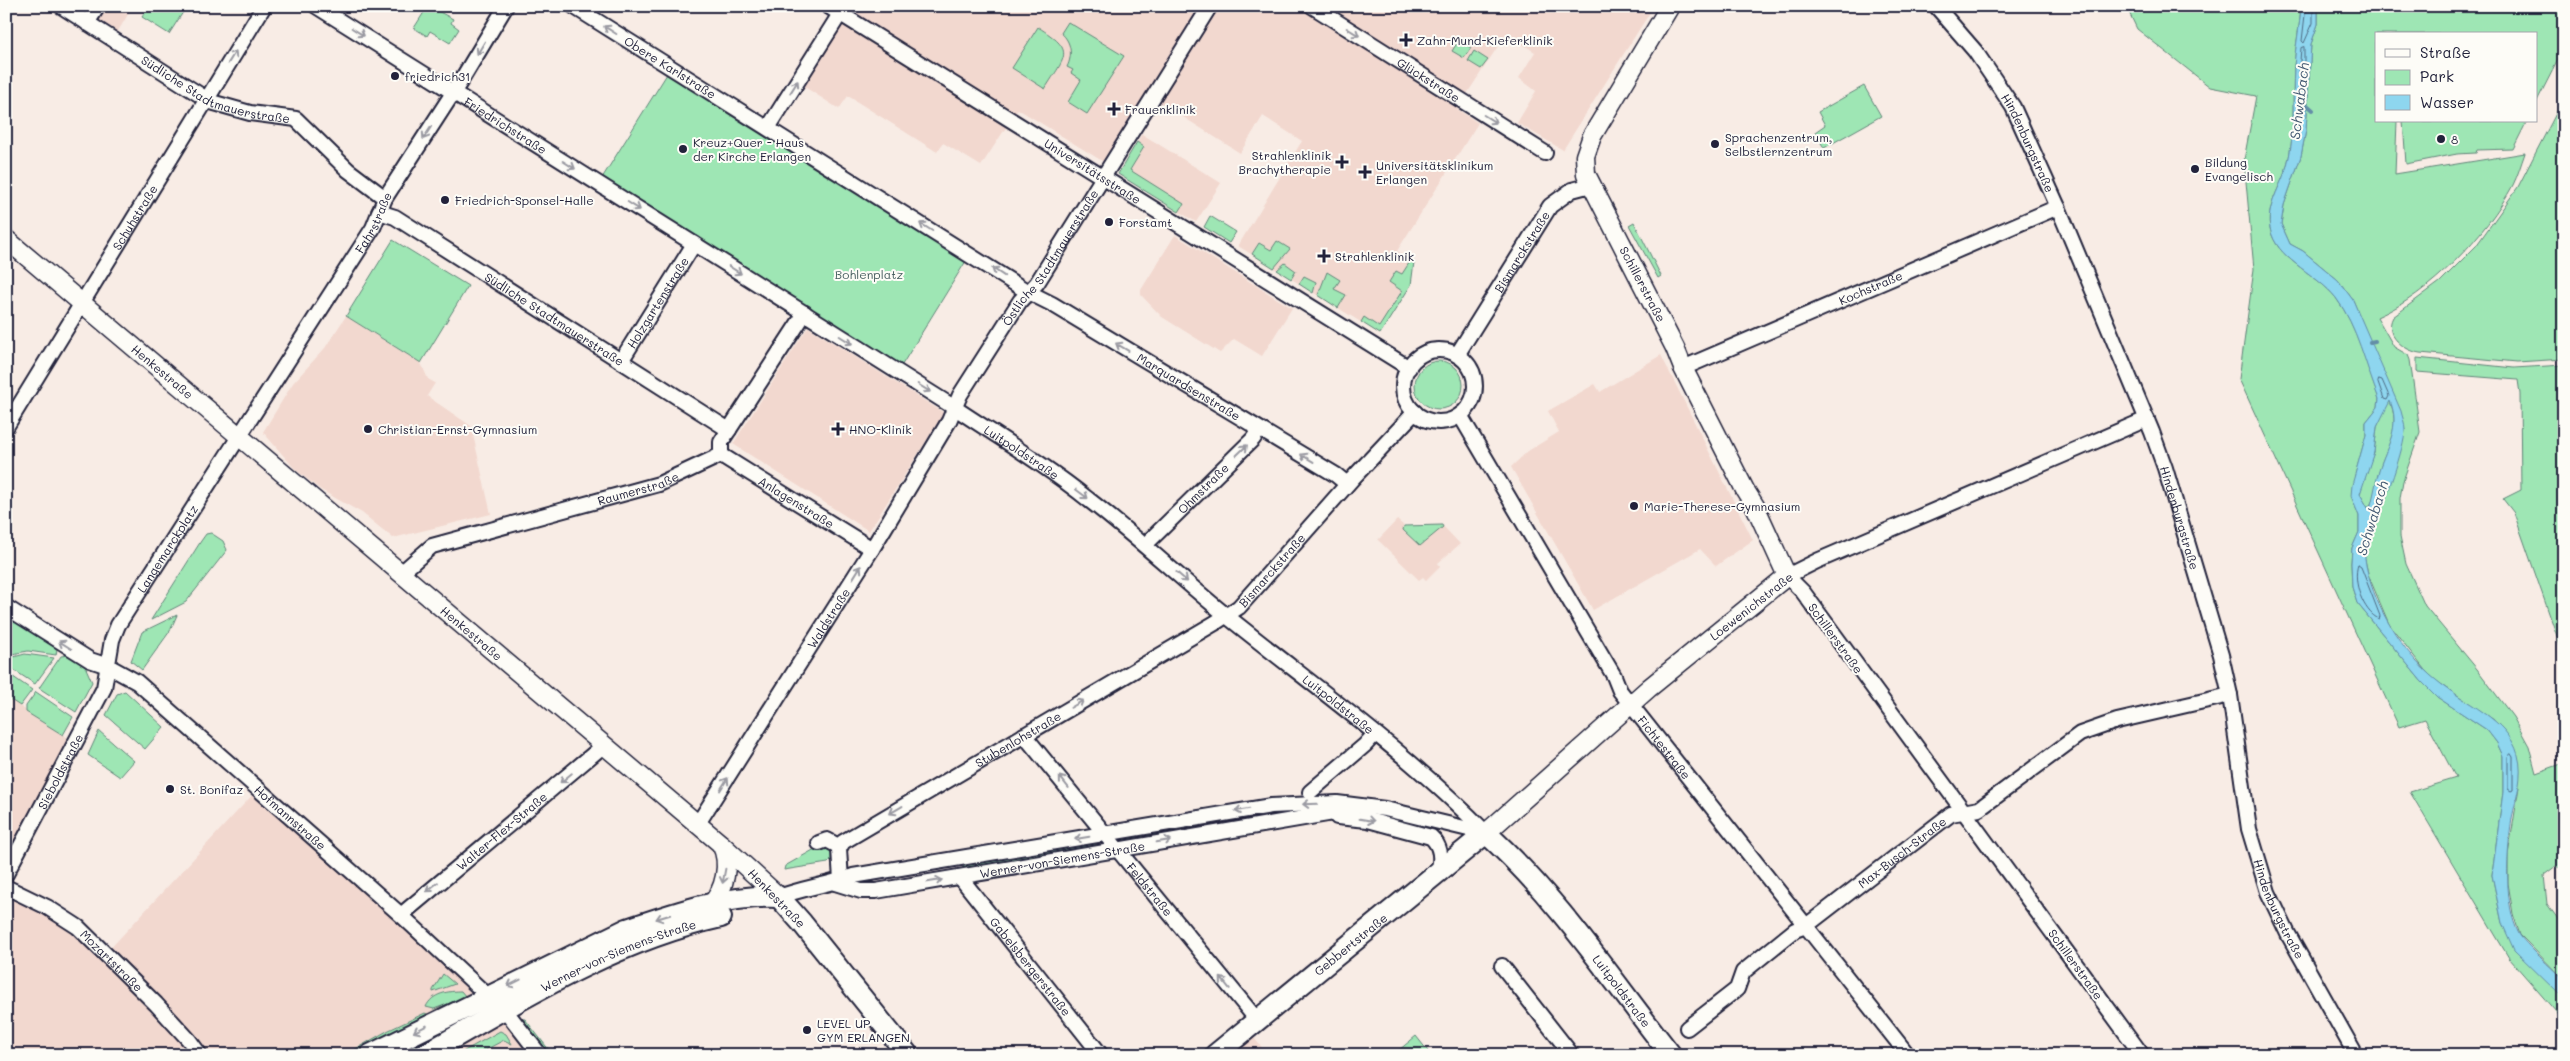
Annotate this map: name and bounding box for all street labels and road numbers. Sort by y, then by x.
street label: Obere Karlstraße [621,32,719,102]
street label: Südliche Stadtmauerstraße [138,52,291,126]
street label: Glückstraße [1394,54,1463,106]
street label: Hindenburgstraße [1998,90,2058,195]
street label: Friedrichstraße [461,93,550,157]
street label: Universitätsstraße [1041,135,1144,207]
street label: Schuhstraße [108,182,161,253]
street label: Östliche Stadtmauerstraße [998,186,1102,329]
street label: Fahrstraße [351,188,395,256]
street label: Bismarckstraße [1490,208,1553,295]
street label: Schillerstraße [1616,243,1670,325]
street label: Holzgartenstraße [623,254,692,351]
street label: Kochstraße [1836,267,1905,308]
street label: Südliche Stadtmauerstraße [482,268,627,369]
street label: Henkestraße [128,341,197,402]
street label: Marquardsenstraße [1134,349,1244,424]
street label: Luitpoldstraße [981,421,1062,483]
street label: Ohmstraße [1174,460,1232,517]
street label: Hindenburgstraße [2157,464,2203,572]
street label: Raumerstraße [595,468,681,508]
street label: Anlagenstraße [756,472,837,532]
street label: Langemarckplatz [133,501,201,595]
street label: Bismarckstraße [1235,530,1309,610]
street label: Loewenichstraße [1706,568,1796,644]
street label: Waldstraße [803,585,853,651]
street label: Schillerstraße [1805,600,1867,676]
street label: Henkestraße [437,602,506,664]
street label: Luitpoldstraße [1300,671,1378,737]
street label: Stubenlohstraße [972,708,1064,771]
street label: Fichtestraße [1634,712,1695,782]
street label: Sieboldstraße [34,731,86,812]
street label: Hofmannstraße [251,781,330,853]
street label: Walter-Flex-Straße [453,788,550,874]
street label: Max-Busch-Straße [1854,813,1949,891]
street label: Werner-von-Siemens-Straße [978,837,1146,881]
street label: Hindenburgstraße [2250,857,2308,961]
street label: Feldstraße [1123,859,1177,919]
street label: Henkestraße [745,865,809,931]
street label: Gebbertstraße [1310,909,1390,979]
street label: Gabelsbergerstraße [987,914,1075,1019]
street label: Werner-von-Siemens-Straße [538,916,698,995]
street label: Mozartstraße [77,926,147,995]
street label: Schillerstraße [2045,926,2107,1002]
street label: Luitpoldstraße [1589,951,1655,1030]

